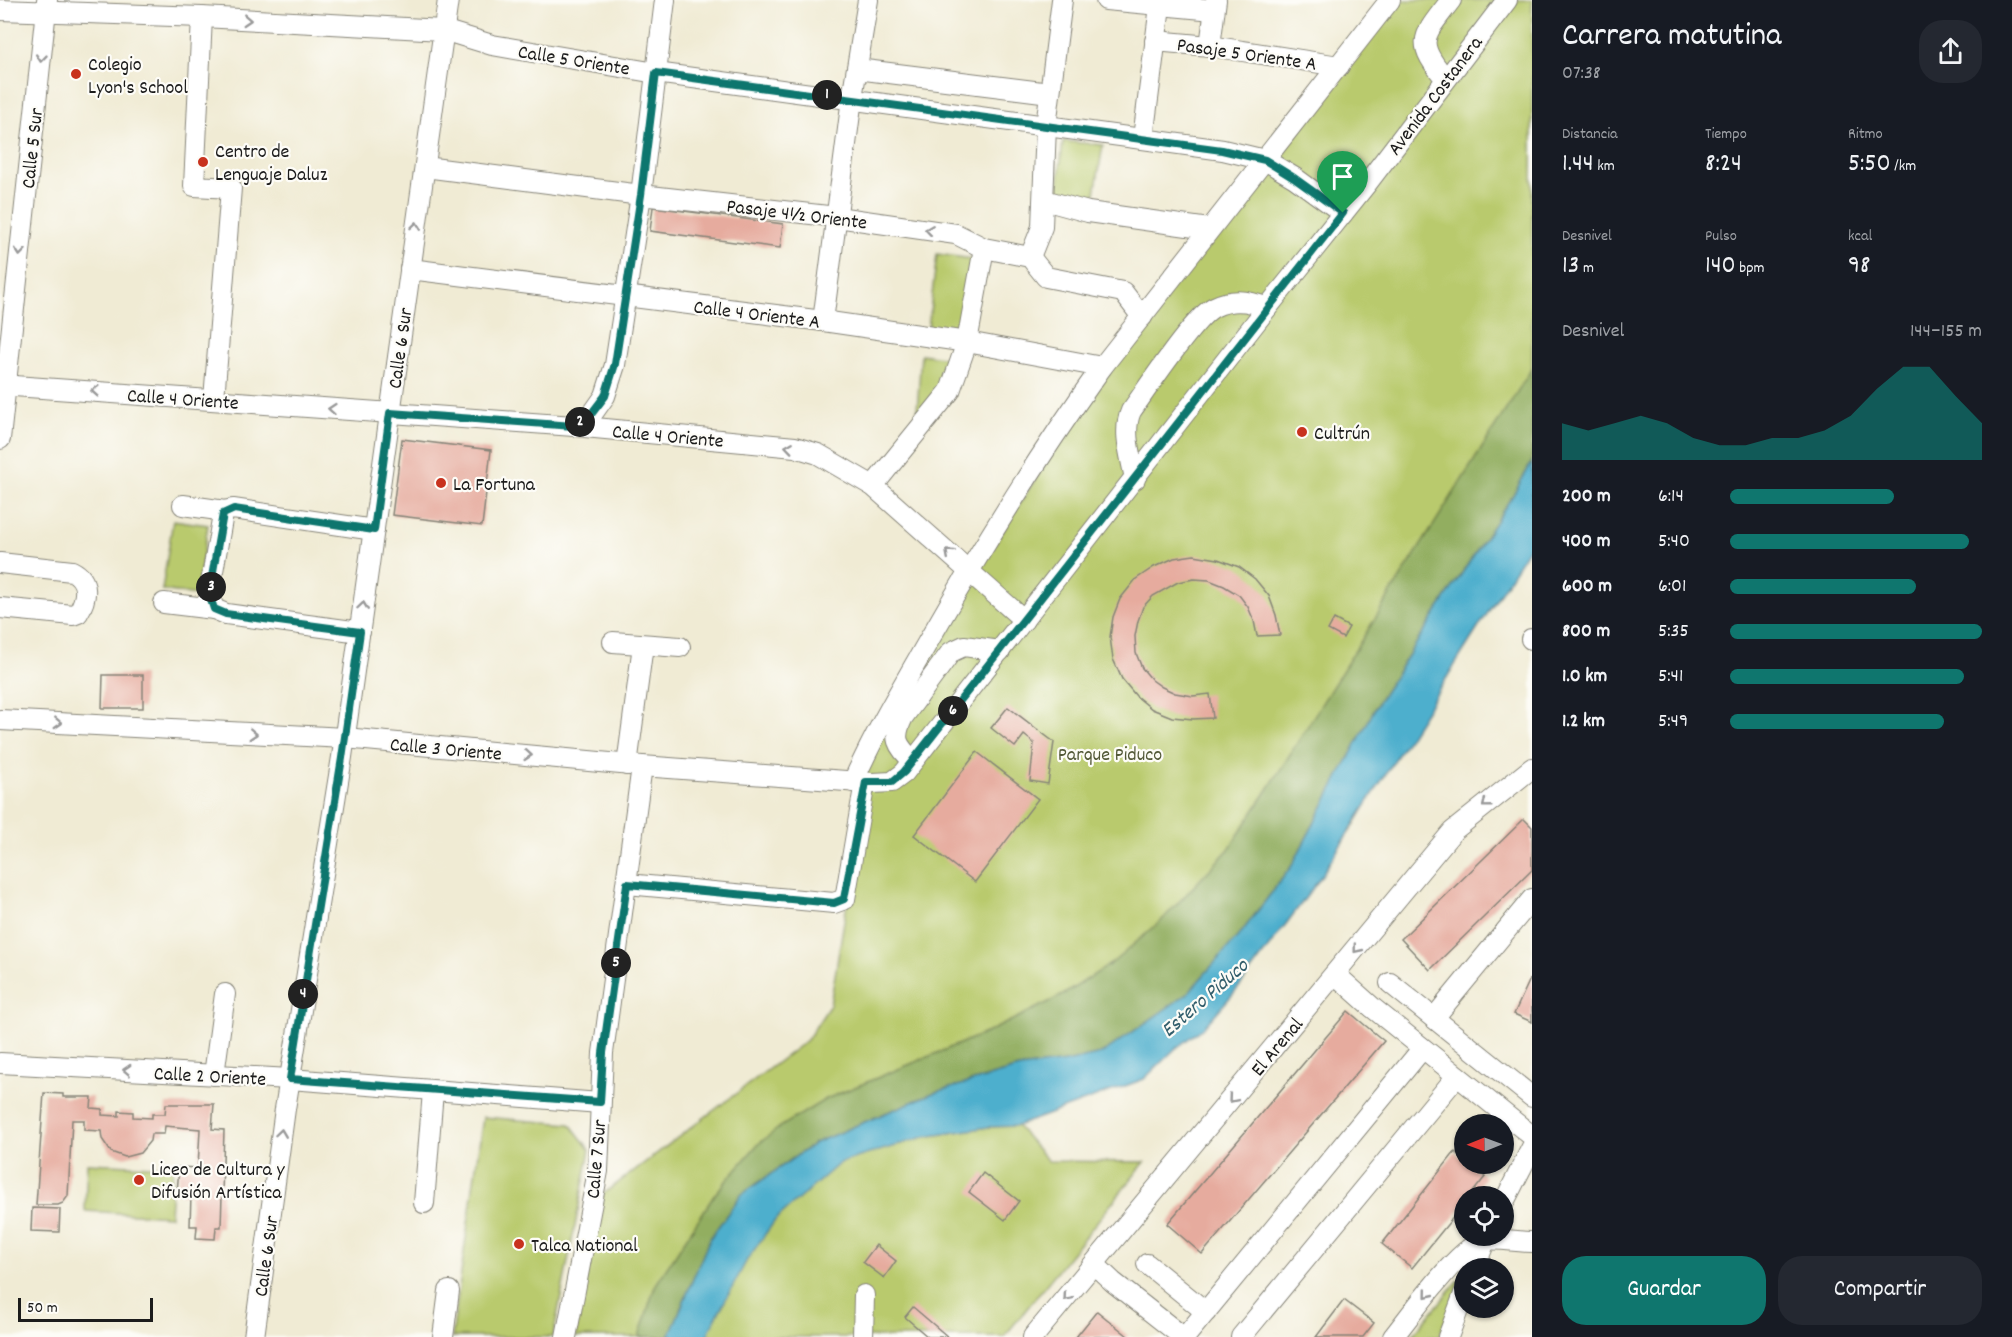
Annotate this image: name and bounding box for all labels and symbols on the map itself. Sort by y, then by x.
one-way arrow [243,13,252,26]
street label: Avenida Costanera [1382,31,1491,162]
street label: Pasaje 5 Oriente A [1175,32,1318,80]
street label: Calle 5 Oriente [516,39,632,85]
place label: Colegio Lyon's School [88,52,188,103]
one-way arrow [35,54,48,63]
marker: Colegio Lyon's School [69,67,83,81]
pin: 1 [812,80,842,110]
street label: Calle 5 Sur [16,106,52,190]
place label: Centro de Lenguaje Daluz [215,139,328,190]
pin [1317,151,1368,213]
marker: Centro de Lenguaje Daluz [196,155,210,169]
street label: Pasaje 4½ Oriente [725,193,869,239]
one-way arrow [410,221,422,231]
one-way arrow [924,224,934,236]
one-way arrow [14,247,27,257]
street label: Calle 4 Oriente A [692,294,822,338]
street label: Calle 6 Sur [382,306,422,391]
street label: Calle 4 Oriente [126,383,240,419]
one-way arrow [91,385,100,398]
one-way arrow [327,403,336,416]
pin: 2 [565,407,595,437]
street label: Calle 4 Oriente [611,419,725,457]
place label: Cultrún [1314,421,1370,449]
marker: Cultrún [1295,425,1309,439]
one-way arrow [784,441,794,453]
place label: La Fortuna [453,472,536,500]
marker: La Fortuna [434,476,448,490]
one-way arrow [946,549,956,560]
pin: 3 [196,572,226,602]
one-way arrow [357,602,369,611]
pin: 6 [938,696,968,726]
one-way arrow [54,717,63,730]
one-way arrow [249,727,258,740]
street label: Calle 3 Oriente [389,732,503,770]
park label: Parque Piduco [1058,742,1162,770]
one-way arrow [524,748,533,761]
one-way arrow [1482,797,1493,808]
one-way arrow [1353,942,1364,953]
pin: 5 [601,948,631,978]
water label: Estero Piduco [1156,952,1258,1046]
pin: 4 [288,979,318,1009]
street label: El Arenal [1245,1012,1311,1083]
street label: Calle 2 Oriente [153,1061,267,1095]
one-way arrow [122,1063,131,1076]
one-way arrow [1228,1092,1239,1103]
north arrow [1454,1114,1514,1174]
street label: Calle 7 Sur [581,1118,615,1200]
one-way arrow [275,1129,287,1138]
place label: Liceo de Cultura y Difusión Artística [151,1157,286,1208]
marker: Liceo de Cultura y Difusión Artística [132,1173,146,1187]
street label: Calle 6 Sur [248,1214,288,1299]
place label: Talca National [531,1233,638,1261]
marker: Talca National [512,1237,526,1251]
one-way arrow [1424,1287,1435,1298]
one-way arrow [1063,1290,1074,1301]
scale bar [18,1295,153,1322]

